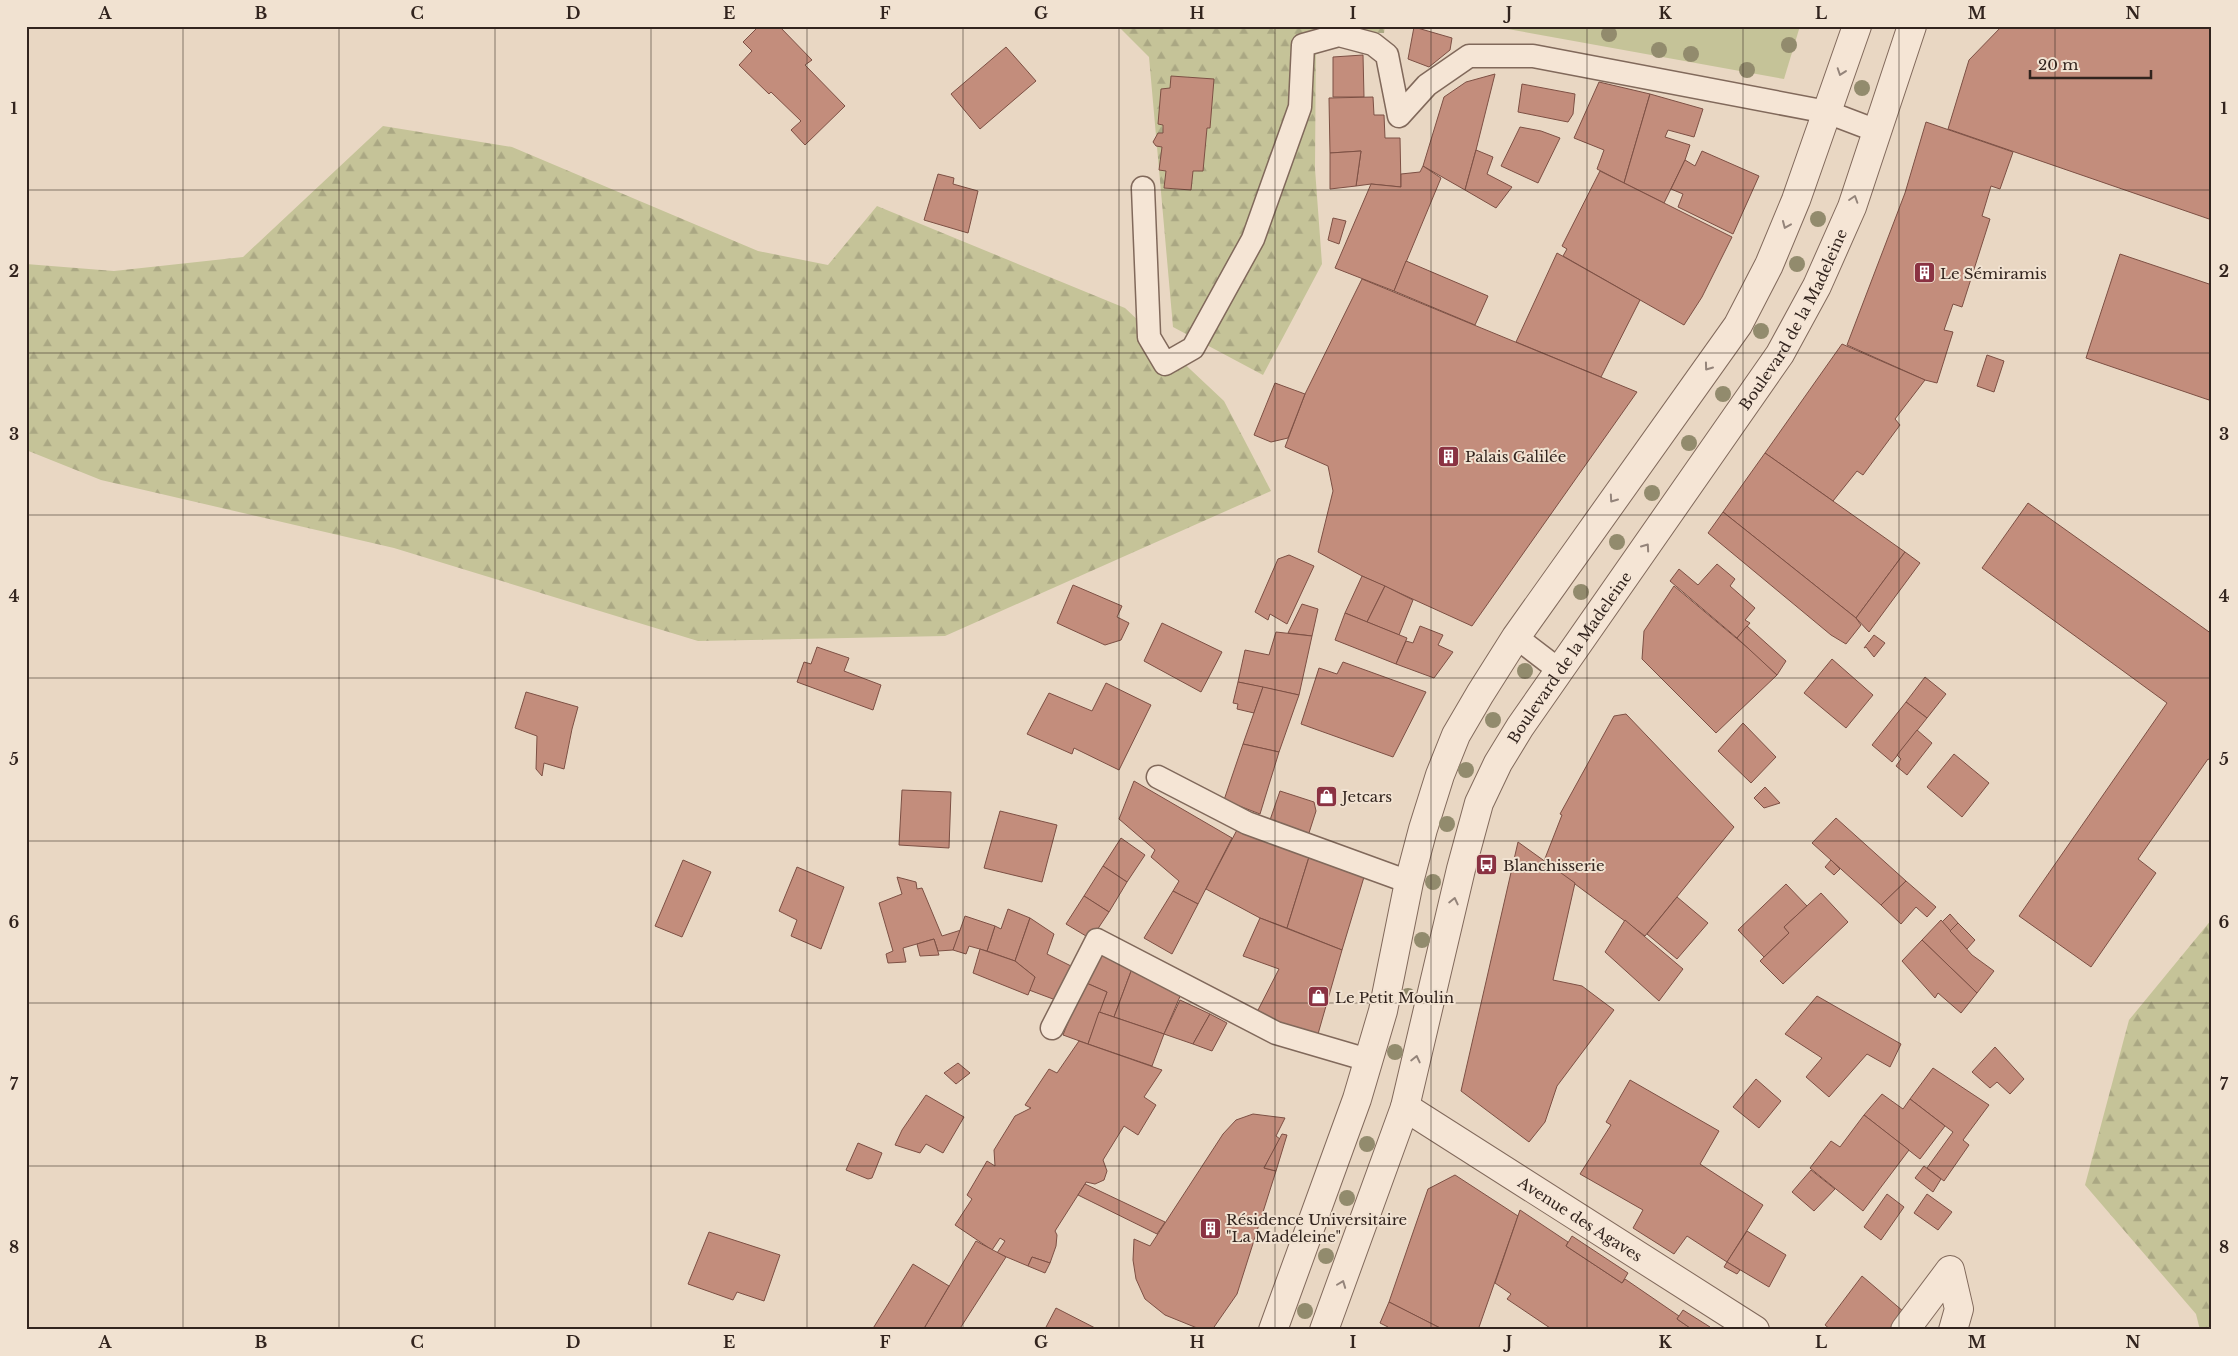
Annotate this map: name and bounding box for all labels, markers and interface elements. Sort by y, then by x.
text: A [98,3,113,23]
text: B [255,3,268,23]
text: C [410,3,424,23]
text: D [566,3,580,23]
text: E [723,3,735,23]
text: F [879,3,891,23]
text: G [1034,3,1048,23]
text: H [1189,3,1205,23]
text: I [1350,3,1357,23]
text: J [1503,3,1512,23]
text: K [1658,3,1672,23]
text: L [1815,3,1827,23]
text: M [1968,3,1986,23]
text: N [2125,3,2141,23]
scale bar [2030,48,2152,80]
text: 20 m [2038,55,2078,74]
one-way arrow [1837,68,1847,76]
text: 1 [11,98,18,118]
text: 1 [2221,98,2228,118]
one-way arrow [1848,195,1858,204]
one-way arrow [1781,220,1792,229]
street label: Boulevard de la Madeleine [1735,226,1851,413]
text: 2 [9,261,19,281]
building icon: Le Sémiramis [1912,261,1936,285]
text: 2 [2219,261,2229,281]
place label: Le Sémiramis [1940,264,2047,283]
one-way arrow [1705,361,1714,371]
text: 3 [9,424,19,444]
text: 3 [2219,424,2229,444]
building icon: Palais Galilée [1437,444,1461,468]
place label: Palais Galilée [1465,447,1566,466]
one-way arrow [1610,493,1619,503]
one-way arrow [1640,543,1649,553]
street label: Boulevard de la Madeleine [1503,567,1635,747]
text: 4 [9,586,19,606]
text: 4 [2219,586,2229,606]
text: 5 [9,749,19,769]
text: 5 [2219,749,2229,769]
shop icon: Jetcars [1314,784,1338,808]
place label: Jetcars [1340,787,1392,806]
bus stop icon: Blanchisserie [1475,853,1499,877]
place label: Blanchisserie [1503,856,1605,875]
one-way arrow [1448,897,1459,906]
text: 6 [9,912,20,932]
text: 6 [2219,912,2230,932]
shop icon: Le Petit Moulin [1307,985,1331,1009]
place label: Le Petit Moulin [1335,988,1454,1007]
one-way arrow [1410,1055,1421,1064]
text: 7 [10,1074,19,1094]
text: 7 [2220,1074,2229,1094]
street label: Avenue des Agaves [1514,1172,1646,1265]
place label: Résidence Universitaire "La Madeleine" [1226,1210,1407,1246]
building icon: Résidence Universitaire "La Madeleine" [1198,1216,1222,1240]
text: 8 [9,1237,19,1257]
text: 8 [2219,1237,2229,1257]
one-way arrow [1336,1280,1346,1289]
text: A [98,1332,113,1352]
text: B [255,1332,268,1352]
text: C [410,1332,424,1352]
text: D [566,1332,580,1352]
text: E [723,1332,735,1352]
text: F [879,1332,891,1352]
text: G [1034,1332,1048,1352]
text: H [1189,1332,1205,1352]
text: I [1350,1332,1357,1352]
text: J [1503,1332,1512,1352]
text: K [1658,1332,1672,1352]
text: L [1815,1332,1827,1352]
text: M [1968,1332,1986,1352]
text: N [2125,1332,2141,1352]

